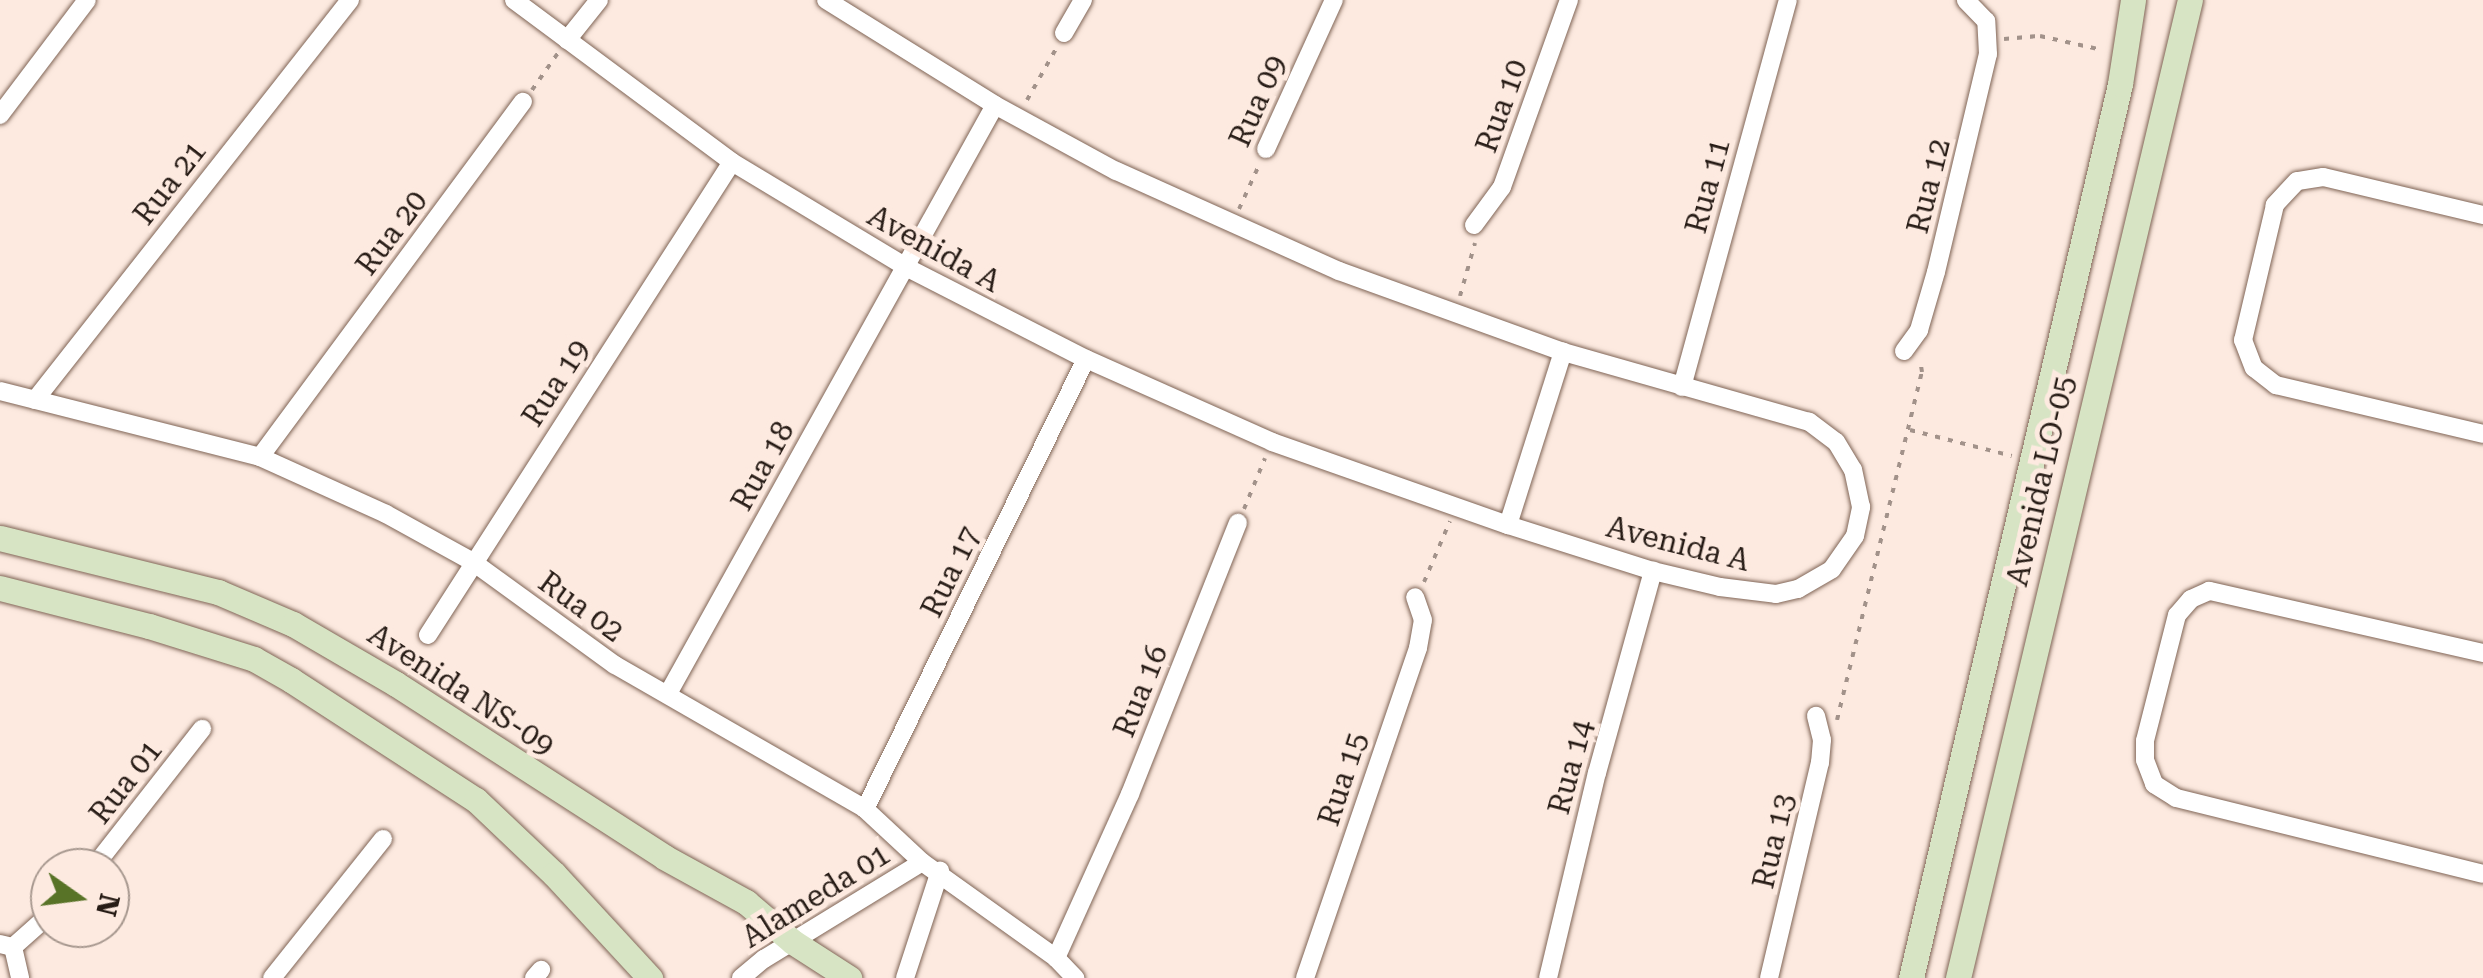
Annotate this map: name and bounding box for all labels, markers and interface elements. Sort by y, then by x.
street label: Rua 09 [1222,50,1294,152]
street label: Rua 10 [1469,55,1535,157]
street label: Rua 21 [126,134,214,232]
street label: Rua 11 [1678,135,1738,237]
street label: Rua 12 [1900,135,1958,237]
street label: Rua 20 [349,184,435,282]
street label: Avenida A [861,198,1007,300]
street label: Rua 19 [515,333,597,433]
street label: Avenida LO-05 [1999,372,2083,590]
street label: Rua 18 [724,415,802,517]
street label: Avenida A [1603,509,1753,579]
street label: Rua 17 [914,521,988,623]
street label: Rua 02 [531,564,631,650]
street label: Avenida NS-09 [361,616,561,764]
street label: Rua 16 [1106,640,1176,742]
street label: Rua 14 [1541,716,1601,818]
street label: Rua 15 [1311,728,1375,830]
street label: Rua 01 [82,733,170,831]
street label: Rua 13 [1746,790,1802,892]
street label: Alameda 01 [735,836,897,956]
north arrow [30,848,130,948]
text: N [89,890,126,919]

